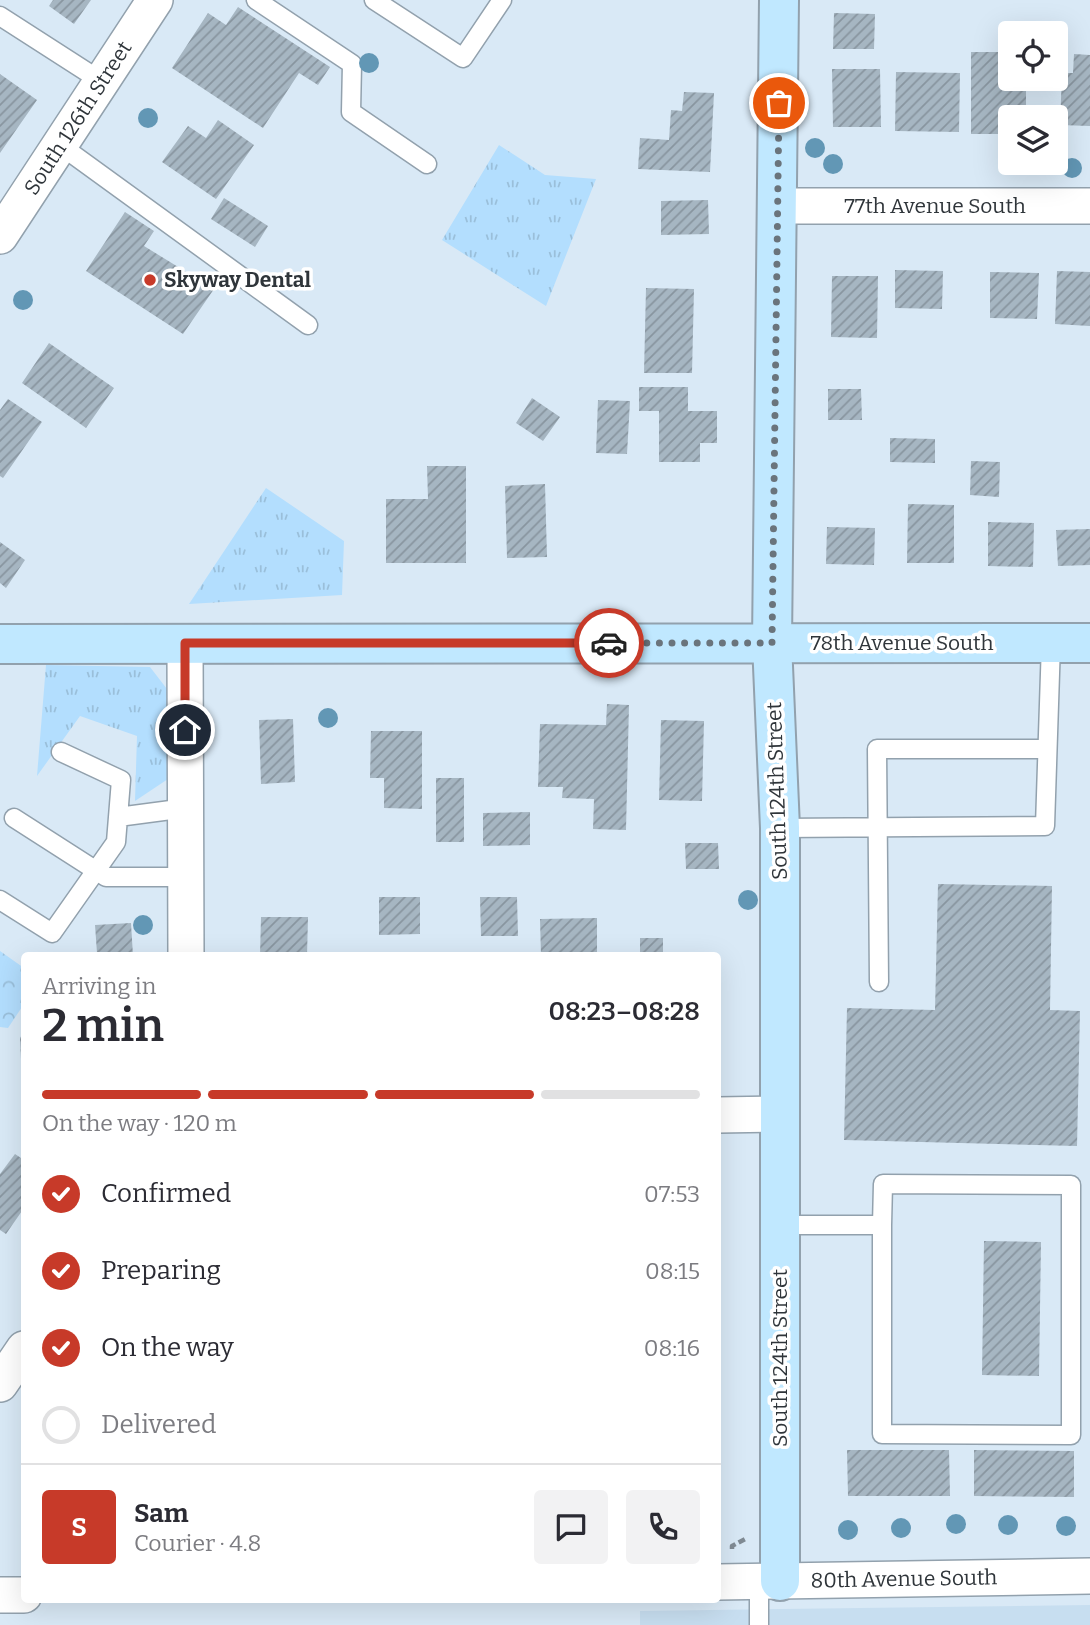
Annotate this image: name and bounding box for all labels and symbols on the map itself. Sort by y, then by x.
street label: South 126th Street [19,36,138,200]
pin [749,73,809,133]
street label: 77th Avenue South [844,193,1026,219]
place label: Skyway Dental [164,267,312,293]
marker: Skyway Dental [142,272,158,288]
courier [574,608,644,678]
street label: 78th Avenue South [810,630,994,656]
pin [155,700,215,760]
street label: South 124th Street [761,701,793,881]
street label: South 124th Street [767,1268,793,1447]
street label: 80th Avenue South [810,1564,998,1594]

